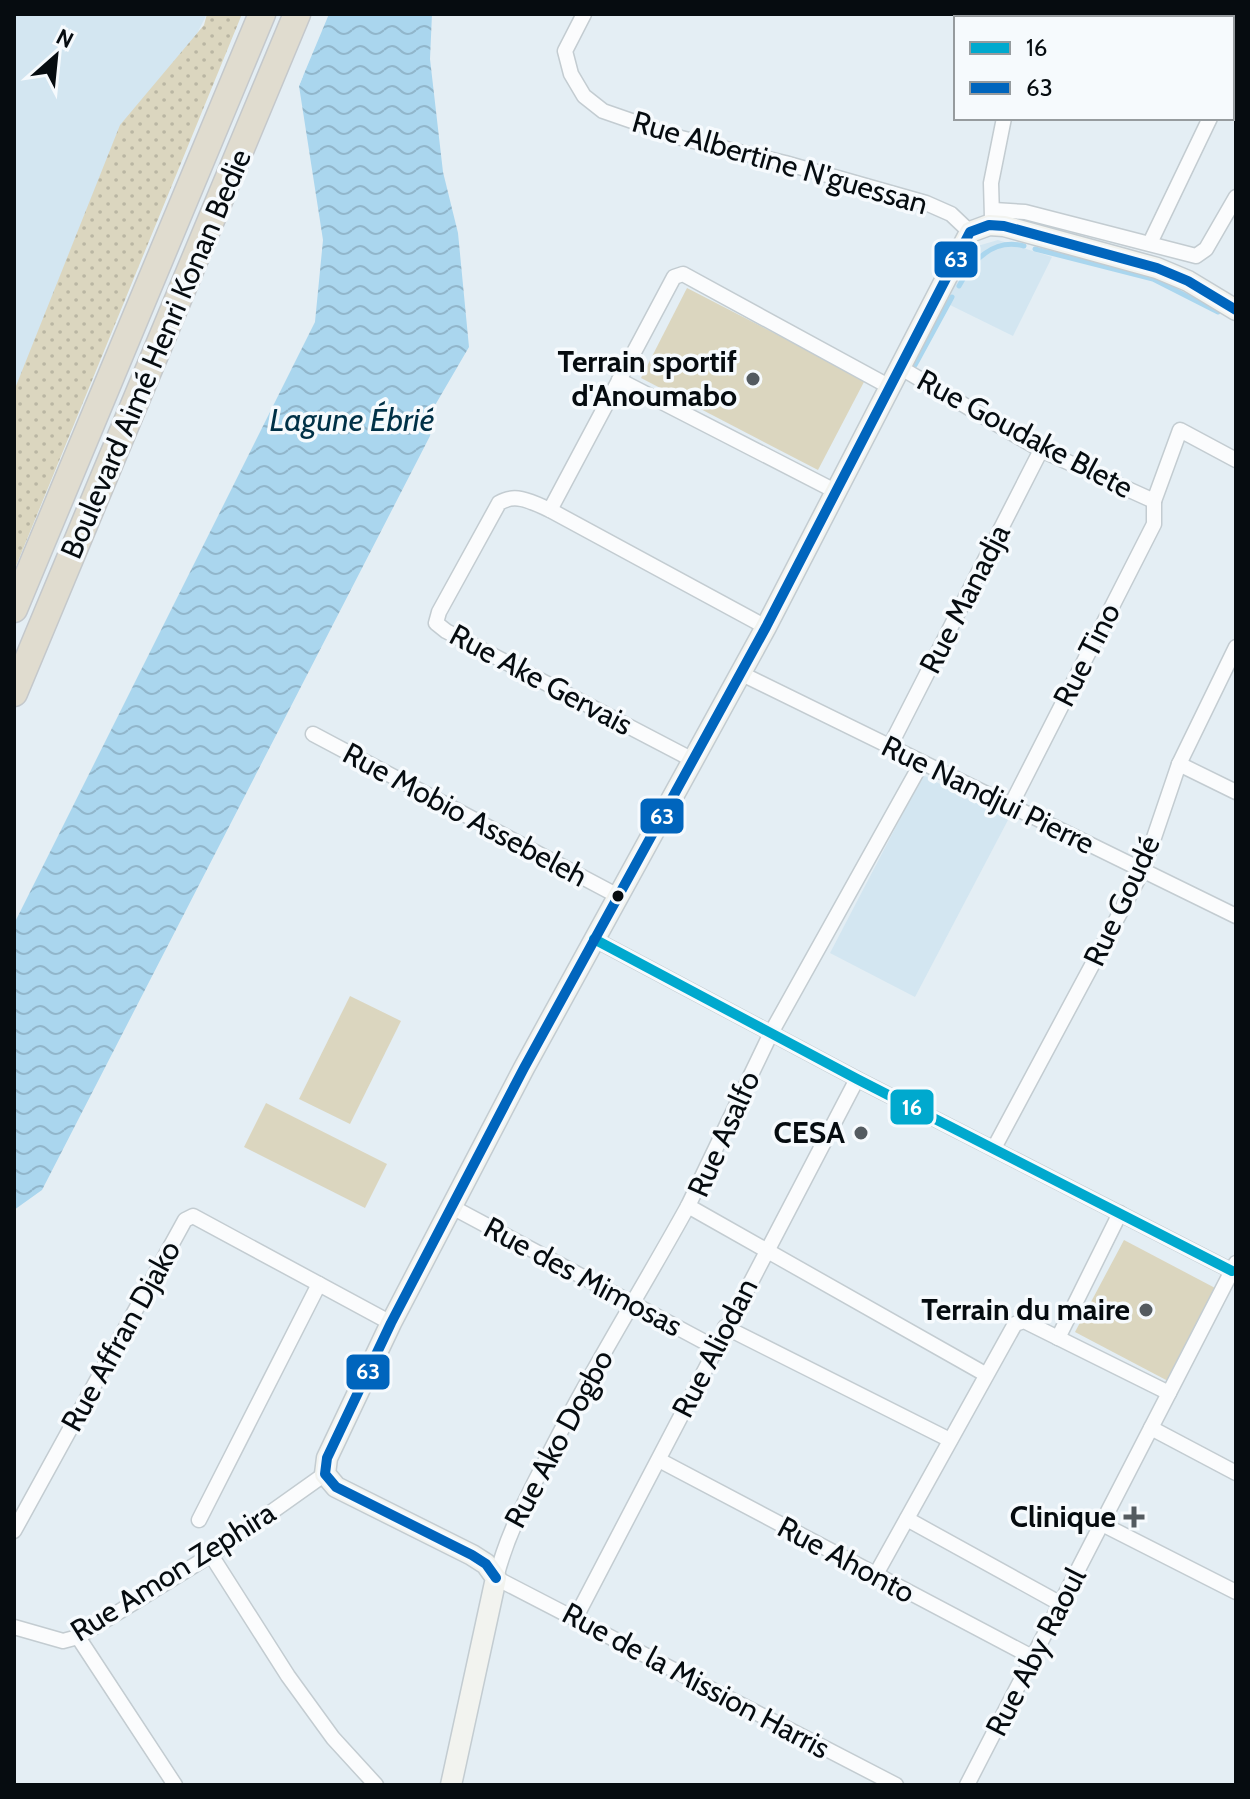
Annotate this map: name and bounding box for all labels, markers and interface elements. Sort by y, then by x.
north arrow [16,16,96,96]
legend [954,16,1234,120]
text: N [52,23,78,54]
text: 16 [1026,33,1047,62]
text: 63 [1026,73,1053,102]
street label: Rue Albertine N'guessan [628,103,932,222]
street label: Boulevard Aimé Henri Konan Bedie [52,143,259,564]
line badge: 63 [933,240,979,279]
text: 63 [944,246,968,273]
place label: Terrain sportif d'Anoumabo [557,343,737,414]
street label: Rue Goudake Blete [911,361,1139,506]
marker: Terrain sportif d'Anoumabo [744,370,762,388]
water label: Lagune Ébrié [270,400,434,439]
street label: Rue Manadja [911,517,1018,680]
street label: Rue Tino [1045,597,1128,713]
street label: Rue Ake Gervais [444,616,639,743]
street label: Rue Nandjui Pierre [876,727,1101,862]
street label: Rue Mobio Assebeleh [337,734,594,895]
line badge: 63 [639,797,685,835]
text: 63 [650,803,674,830]
street label: Rue Goudé [1075,830,1168,972]
unlabelled marker [610,888,626,904]
street label: Rue Asalfo [679,1065,768,1203]
line badge: 16 [889,1088,935,1126]
text: 16 [902,1094,922,1121]
place label: CESA [774,1114,845,1151]
marker: CESA [852,1124,870,1142]
street label: Rue des Mimosas [478,1209,689,1344]
street label: Rue Affran Djako [53,1234,188,1438]
street label: Rue Aliodan [664,1272,765,1424]
place label: Terrain du maire [921,1291,1130,1328]
marker: Terrain du maire [1137,1301,1155,1319]
street label: Rue Ako Dogbo [496,1343,621,1534]
line badge: 63 [345,1353,391,1391]
text: 63 [356,1358,380,1385]
street label: Rue Amon Zephira [64,1493,282,1649]
place label: Clinique [1010,1498,1116,1535]
marker: Clinique [1123,1506,1145,1528]
street label: Rue Ahonto [771,1508,921,1611]
street label: Rue Aby Raoul [977,1561,1094,1742]
street label: Rue de la Mission Harris [556,1594,836,1767]

